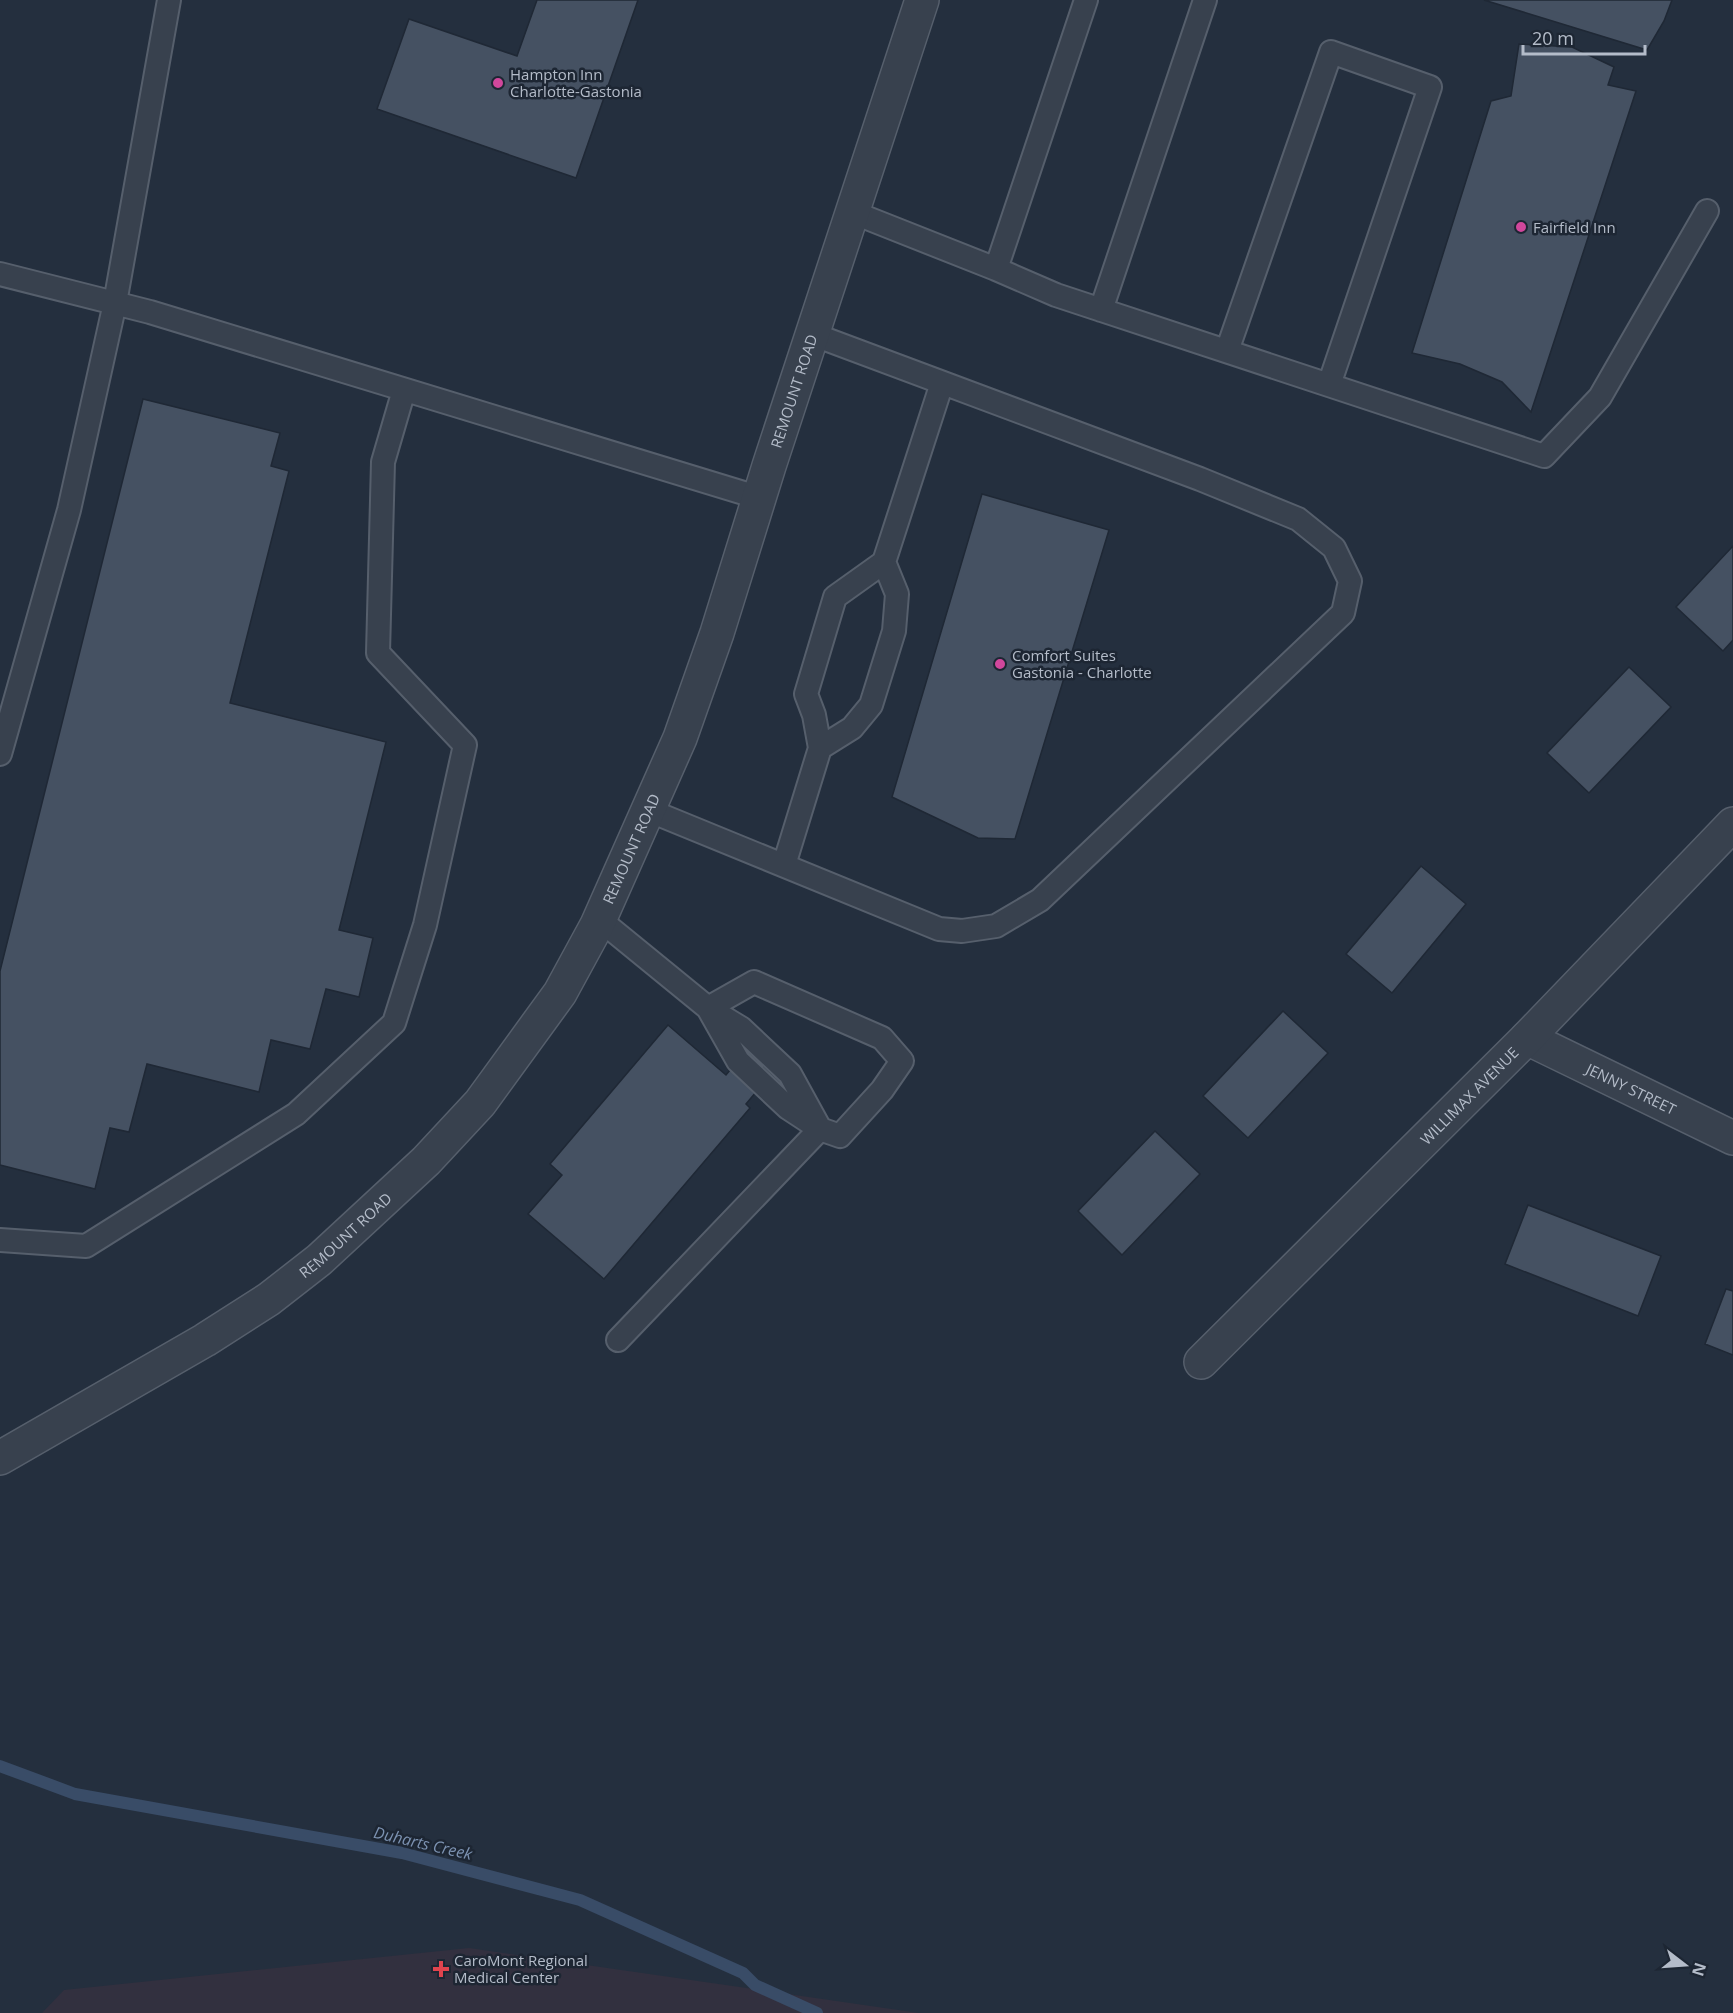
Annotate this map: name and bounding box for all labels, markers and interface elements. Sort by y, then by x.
scale bar [1523,18,1644,56]
text: 20 m [1532,26,1574,50]
place label: Hampton Inn Charlotte-Gastonia [510,64,642,101]
marker: Hampton Inn Charlotte-Gastonia [491,76,505,90]
place label: Fairfield Inn [1533,217,1616,237]
marker: Fairfield Inn [1514,220,1528,234]
street label: REMOUNT ROAD [766,332,822,451]
place label: Comfort Suites Gastonia - Charlotte [1012,645,1152,682]
marker: Comfort Suites Gastonia - Charlotte [993,657,1007,671]
street label: REMOUNT ROAD [598,790,664,907]
street label: WILLIMAX AVENUE [1416,1042,1523,1149]
street label: JENNY STREET [1581,1057,1680,1119]
street label: REMOUNT ROAD [295,1188,396,1282]
water label: Duharts Creek [372,1821,475,1865]
north arrow [1655,1935,1715,1995]
place label: CaroMont Regional Medical Center [454,1950,588,1987]
marker: CaroMont Regional Medical Center [432,1960,450,1978]
text: N [1687,1960,1712,1979]

